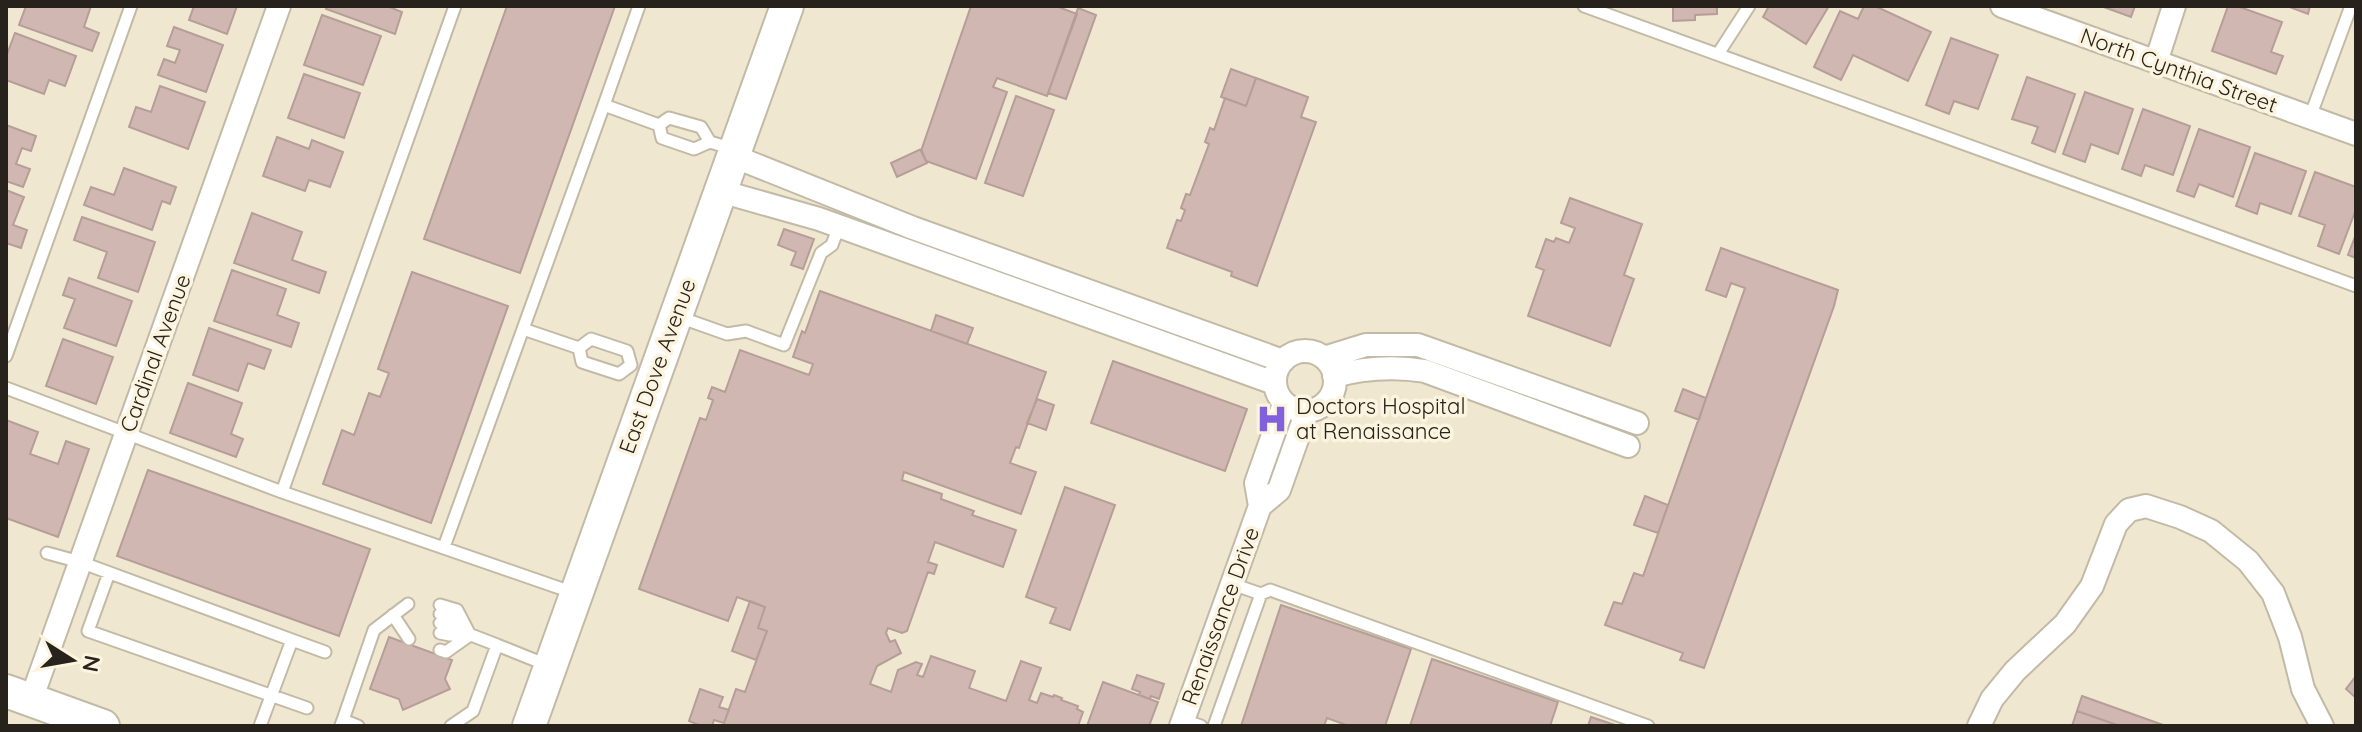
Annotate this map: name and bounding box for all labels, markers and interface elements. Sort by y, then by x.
street label: North Cynthia Street [2077,21,2281,119]
street label: Cardinal Avenue [113,270,197,436]
street label: East Dove Avenue [612,275,702,457]
place label: Doctors Hospital at Renaissance [1296,392,1465,445]
hospital icon: Doctors Hospital at Renaissance [1255,402,1289,436]
street label: Renaissance Drive [1175,523,1265,709]
north arrow [32,620,112,700]
text: N [76,653,107,674]

